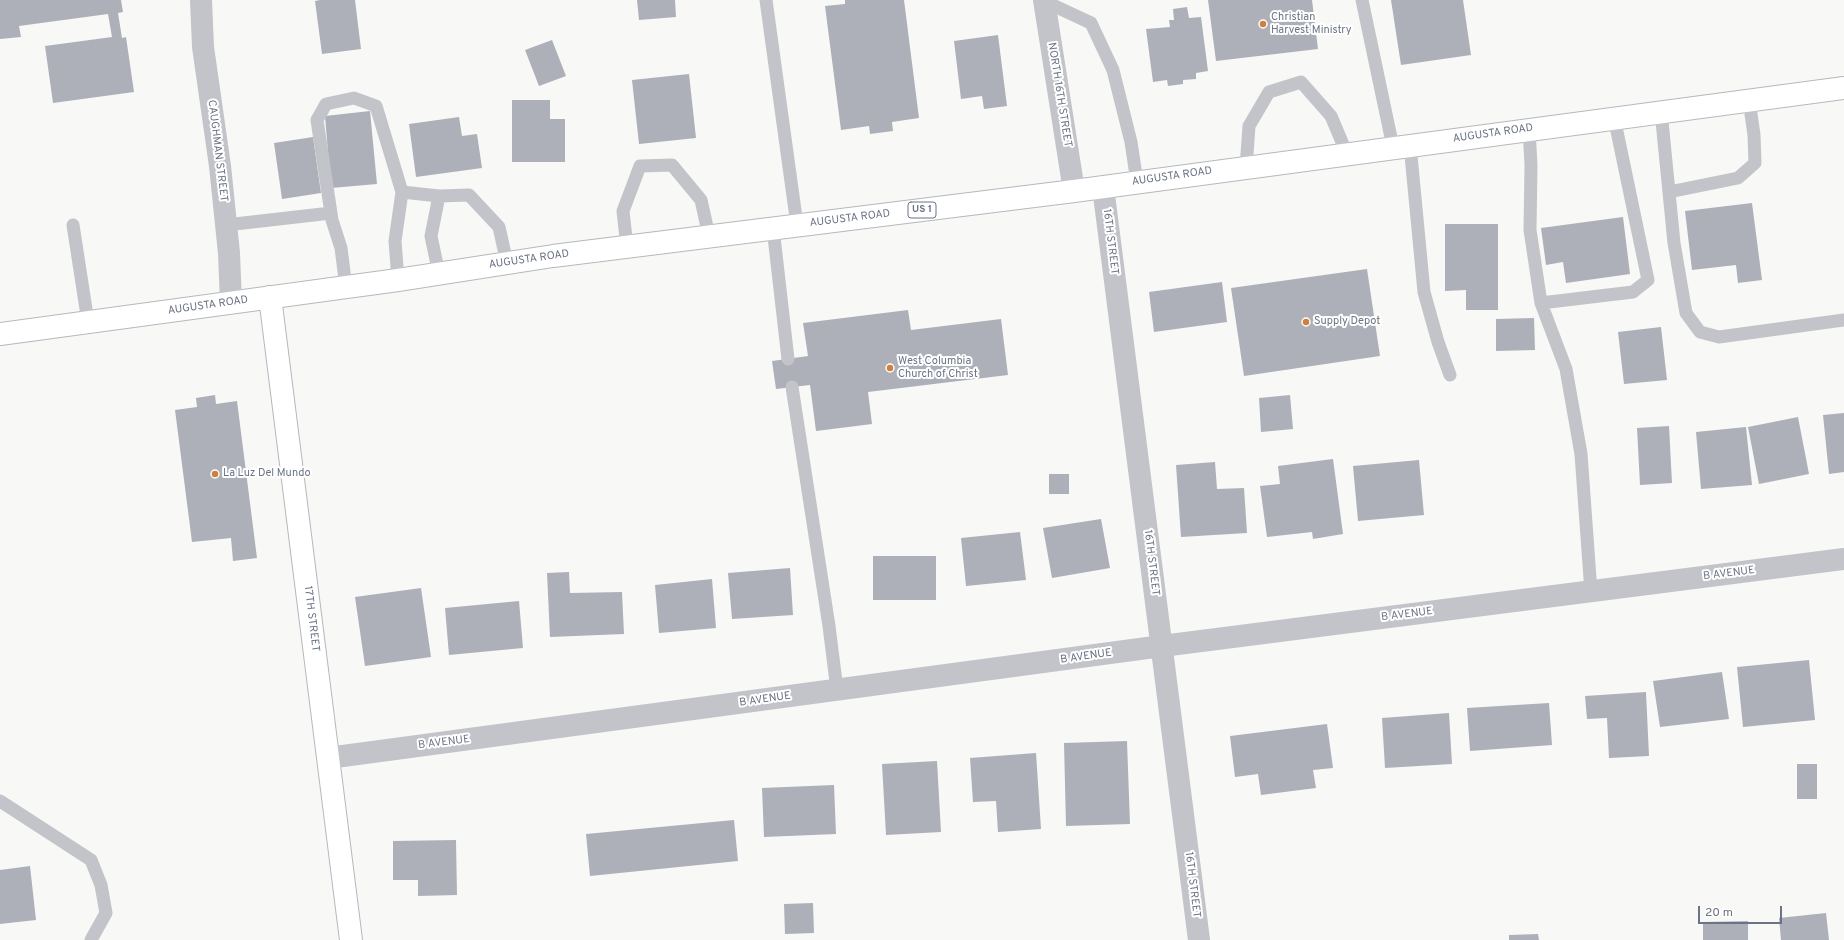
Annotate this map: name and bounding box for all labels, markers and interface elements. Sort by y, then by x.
place label: Christian Harvest Ministry [1271,11,1351,37]
marker: Christian Harvest Ministry [1258,19,1268,29]
street label: NORTH 16TH STREET [1044,42,1074,148]
street label: CAUGHMAN STREET [204,99,230,203]
street label: AUGUSTA ROAD [1452,122,1534,146]
street label: AUGUSTA ROAD [1131,165,1213,189]
road number: US 1 [908,202,936,218]
street label: AUGUSTA ROAD [809,208,891,230]
street label: 16TH STREET [1099,208,1121,276]
street label: AUGUSTA ROAD [488,248,570,272]
street label: AUGUSTA ROAD [167,294,249,318]
place label: Supply Depot [1314,315,1381,329]
marker: Supply Depot [1301,317,1311,327]
place label: West Columbia Church of Christ [898,355,978,381]
marker: West Columbia Church of Christ [885,363,895,373]
place label: La Luz Del Mundo [223,467,311,481]
marker: La Luz Del Mundo [210,469,220,479]
street label: 16TH STREET [1140,529,1162,597]
street label: B AVENUE [1703,564,1755,584]
street label: 17TH STREET [300,585,322,653]
street label: B AVENUE [1381,605,1433,625]
street label: B AVENUE [1059,647,1113,667]
street label: B AVENUE [738,690,792,710]
street label: B AVENUE [418,733,470,753]
street label: 16TH STREET [1181,851,1203,919]
scale bar [1700,898,1784,924]
text: 20 m [1705,905,1733,921]

